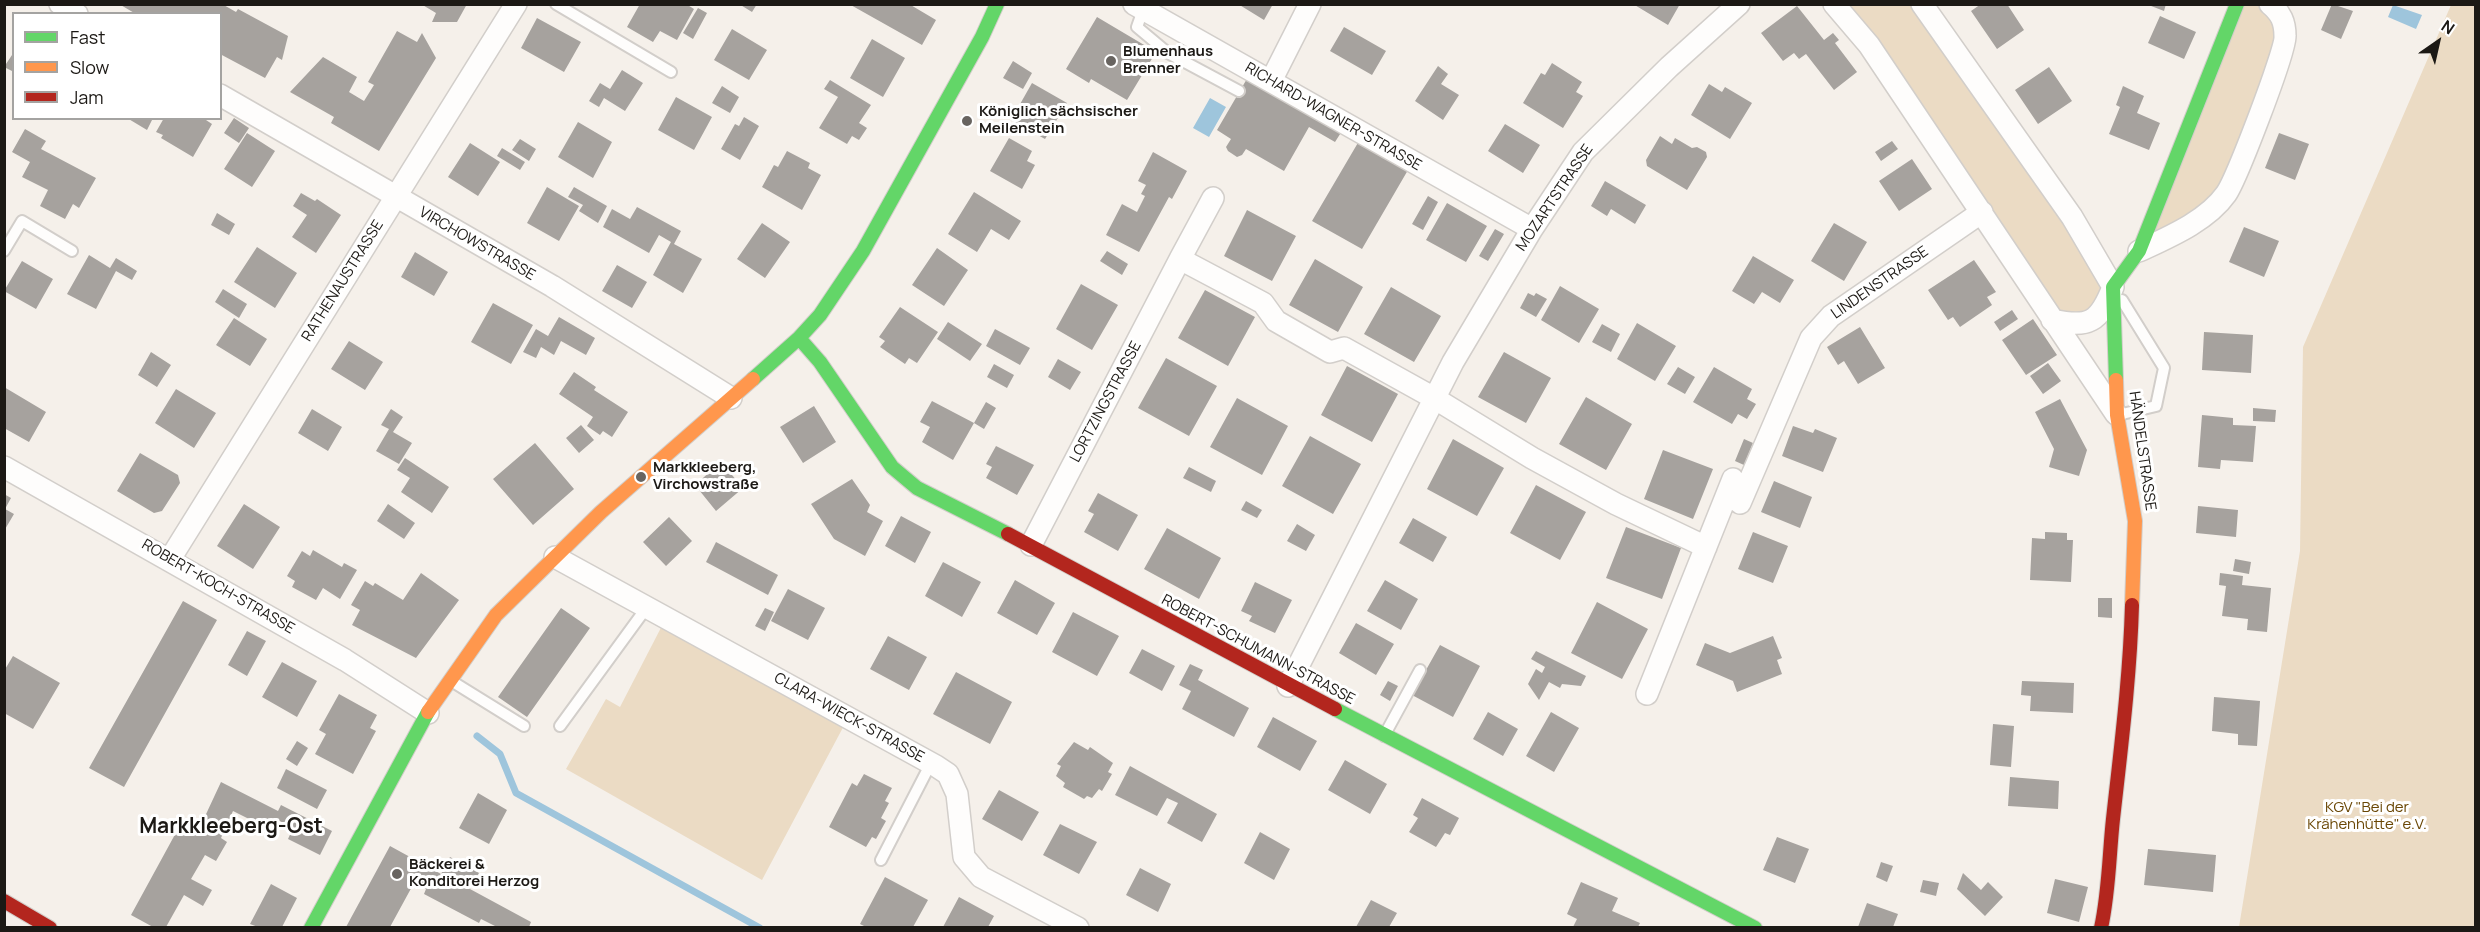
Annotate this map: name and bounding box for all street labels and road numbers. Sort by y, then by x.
street label: RICHARD-WAGNER-STRASSE [1242,59,1424,175]
street label: MOZARTSTRASSE [1513,141,1597,255]
street label: VIRCHOWSTRASSE [416,203,538,285]
street label: RATHENAUSTRASSE [298,217,388,345]
street label: LINDENSTRASSE [1828,243,1932,323]
street label: LORTZINGSTRASSE [1067,338,1145,466]
street label: HÄNDELSTRASSE [2125,390,2159,512]
street label: ROBERT-KOCH-STRASSE [138,536,298,638]
street label: ROBERT-SCHUMANN-STRASSE [1158,591,1358,709]
street label: CLARA-WIECK-STRASSE [771,669,927,767]

